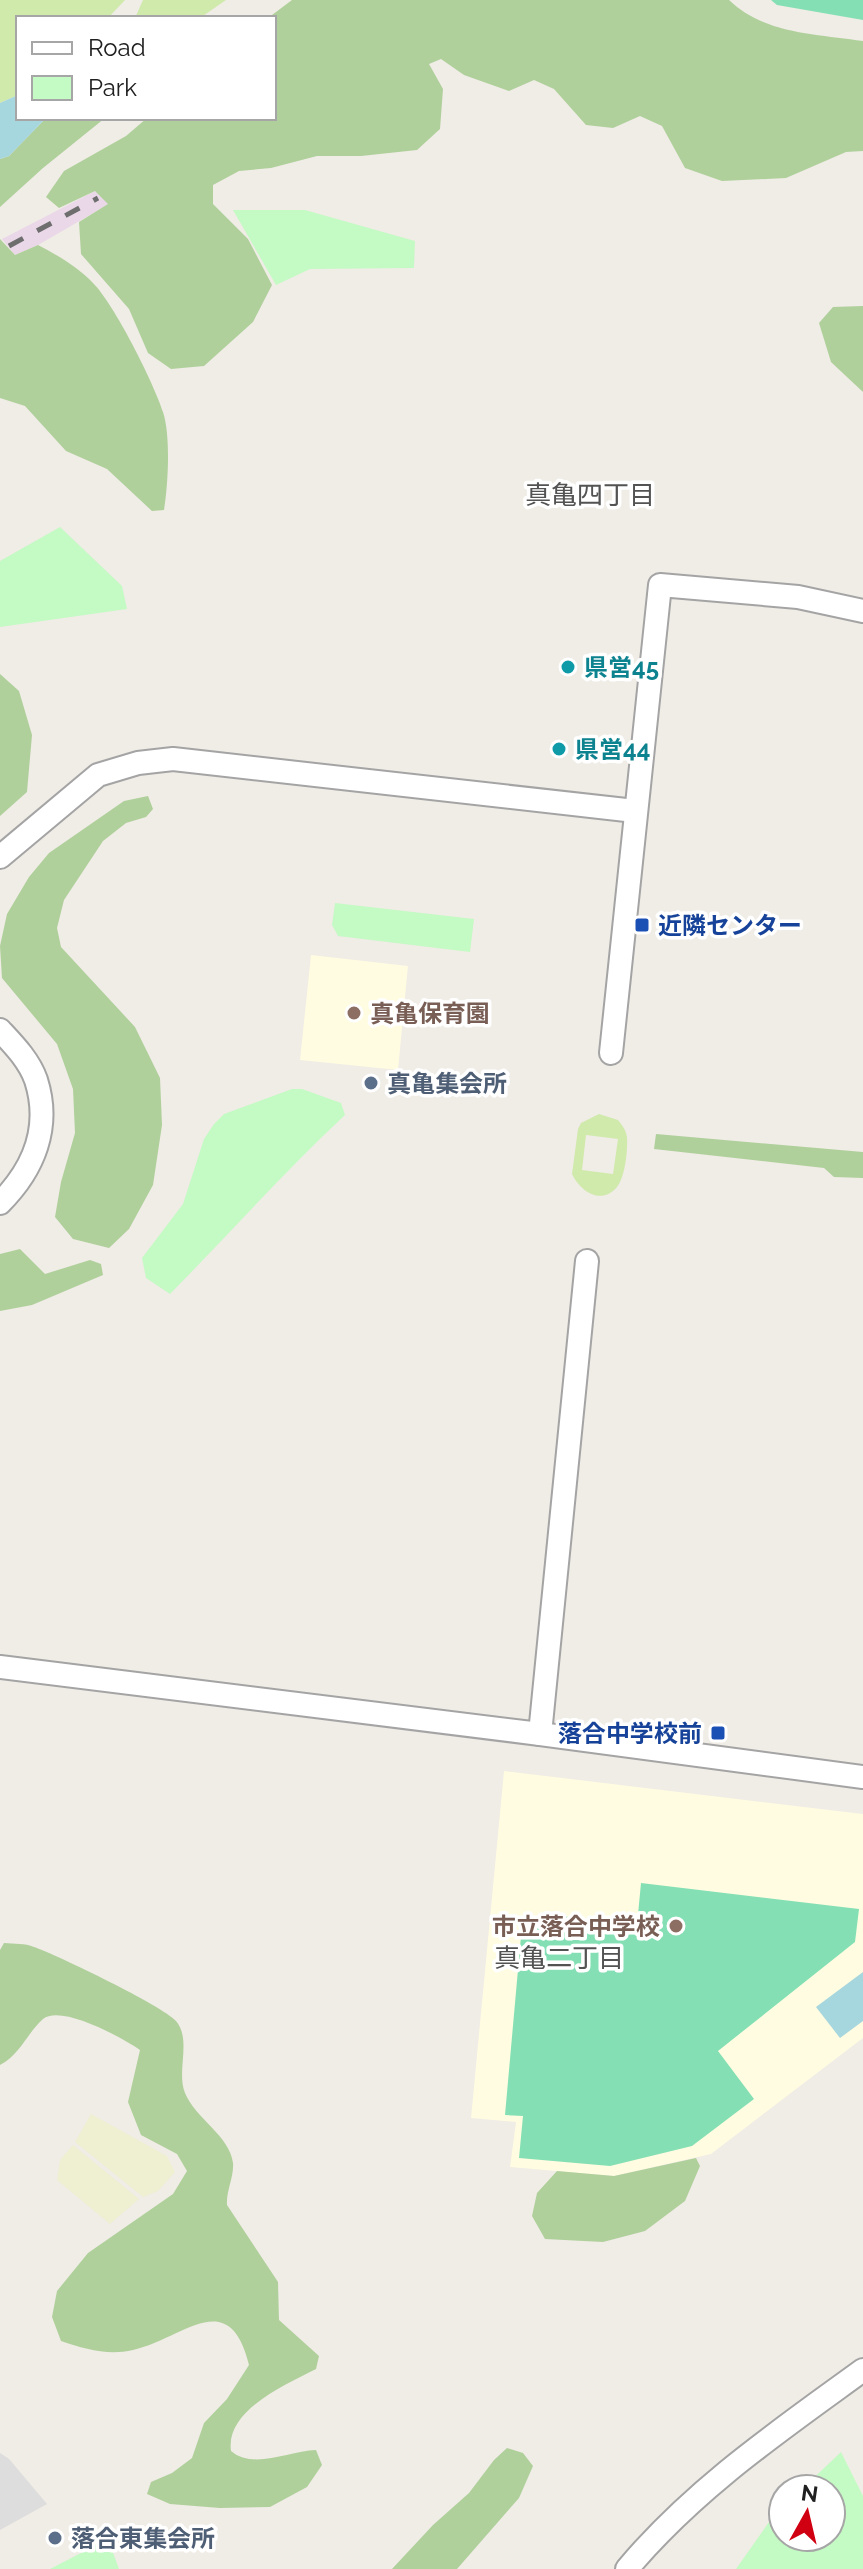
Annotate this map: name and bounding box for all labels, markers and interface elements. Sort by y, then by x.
legend [16,16,276,120]
text: Road [88,33,146,62]
text: Park [88,73,137,102]
district label: 真亀四丁目 [525,480,655,510]
place label: 県営45 [584,653,659,682]
marker: 県営45 [559,658,577,676]
place label: 県営44 [575,735,650,764]
marker: 県営44 [550,740,568,758]
place label: 近隣センター [658,911,802,940]
marker: 近隣センター [633,916,651,934]
place label: 真亀保育園 [370,999,490,1028]
marker: 真亀保育園 [345,1004,363,1022]
place label: 真亀集会所 [387,1069,507,1098]
marker: 真亀集会所 [362,1074,380,1092]
place label: 落合中学校前 [558,1719,702,1748]
marker: 落合中学校前 [709,1724,727,1742]
place label: 市立落合中学校 [492,1912,660,1941]
marker: 市立落合中学校 [667,1917,685,1935]
district label: 真亀二丁目 [494,1943,624,1973]
north arrow [767,2473,847,2553]
text: N [800,2479,820,2507]
place label: 落合東集会所 [71,2524,215,2553]
marker: 落合東集会所 [46,2529,64,2547]

